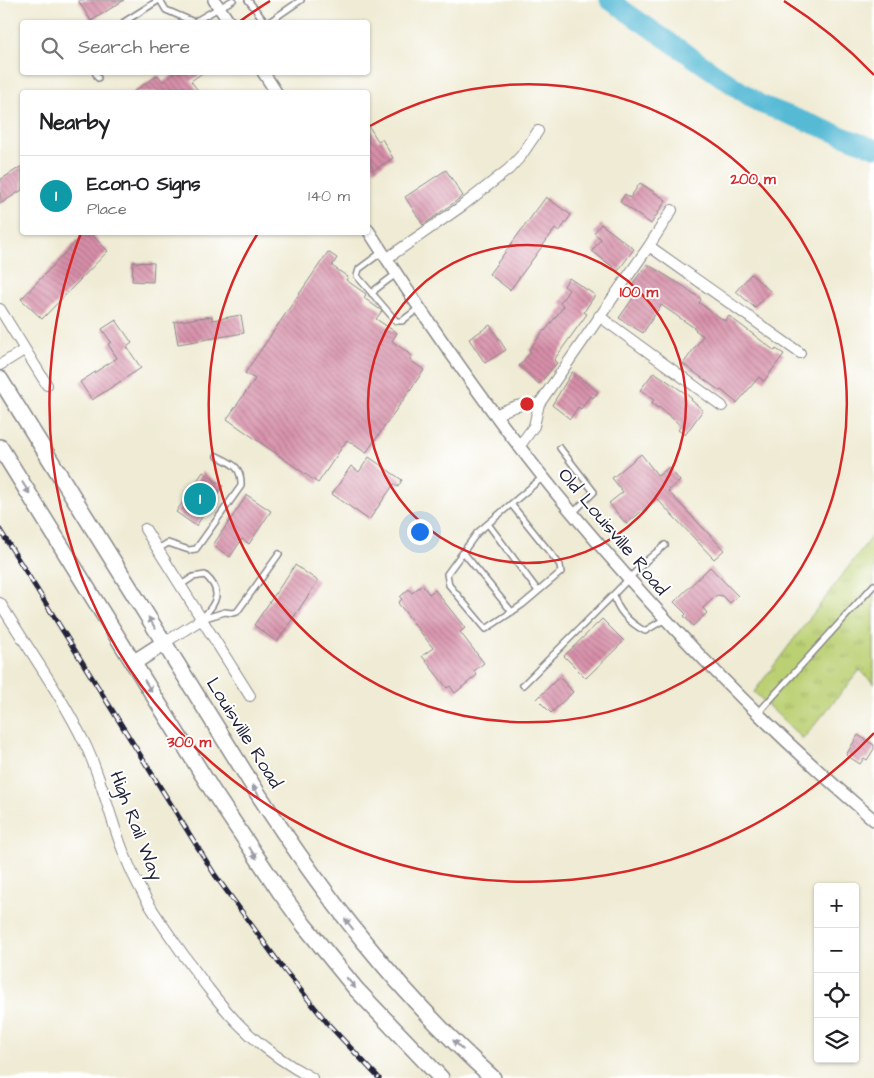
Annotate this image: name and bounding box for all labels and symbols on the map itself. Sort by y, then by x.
text: 200 m [729,169,776,190]
text: 100 m [620,282,659,303]
centre of rings [518,395,536,413]
street label: Old Louisville Road [551,462,675,602]
pin: 1 [184,480,216,518]
one-way arrow [21,482,30,495]
your location [407,519,433,545]
one-way arrow [147,616,156,630]
street label: Louisville Road [199,672,289,794]
one-way arrow [143,680,152,693]
text: 300 m [166,732,211,753]
street label: High Rail Way [102,767,170,886]
one-way arrow [251,784,261,797]
one-way arrow [248,847,258,860]
one-way arrow [343,918,354,931]
one-way arrow [346,976,357,989]
one-way arrow [452,1039,464,1051]

